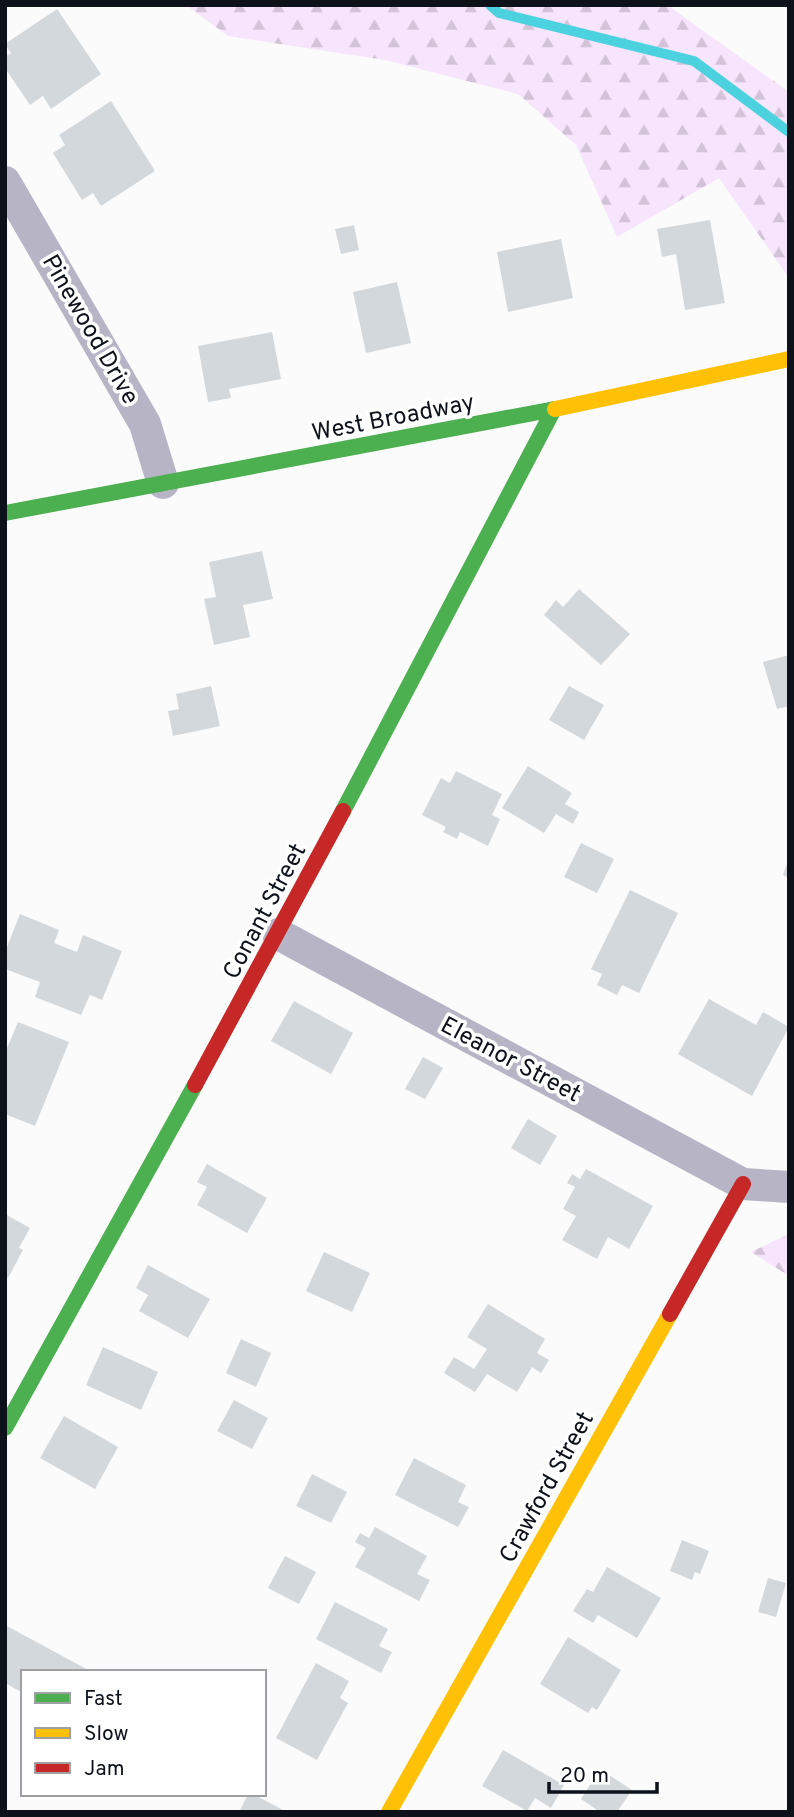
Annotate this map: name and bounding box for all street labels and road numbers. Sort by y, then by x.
street label: Pinewood Drive [34,250,144,410]
street label: West Broadway [310,388,477,449]
street label: Conant Street [217,839,314,985]
street label: Eleanor Street [435,1011,585,1110]
street label: Crawford Street [494,1407,602,1569]

